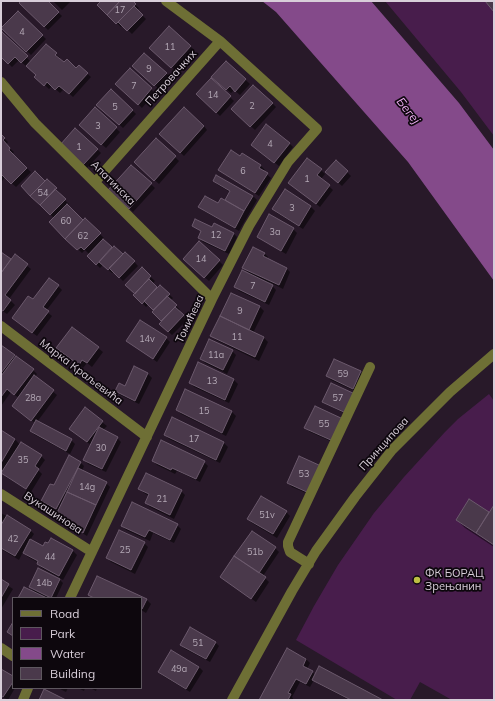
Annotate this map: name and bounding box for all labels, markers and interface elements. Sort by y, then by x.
house number: 17 [115,5,125,15]
house number: 4 [19,27,25,37]
house number: 11 [165,42,175,52]
street label: Петровачких [143,48,199,108]
house number: 9 [146,64,152,74]
house number: 7 [131,81,137,91]
house number: 14 [208,90,218,100]
water label: Бегеј [393,95,423,127]
house number: 2 [249,101,255,111]
house number: 5 [112,102,118,112]
house number: 3 [95,121,101,131]
house number: 4 [267,139,273,149]
house number: 1 [76,142,82,152]
street label: Апатинска [88,158,138,208]
house number: 6 [240,166,246,176]
house number: 1 [304,174,310,184]
house number: 54 [38,188,48,198]
house number: 3 [289,203,295,213]
house number: 60 [61,216,71,226]
house number: 3a [270,227,280,237]
house number: 12 [211,230,221,240]
house number: 62 [78,231,88,241]
house number: 14 [196,254,206,264]
house number: 7 [250,281,256,291]
street label: Томићева [173,293,207,345]
house number: 9 [237,306,243,316]
house number: 11 [232,332,242,342]
house number: 14v [139,334,155,344]
street label: Марка Краљевића [37,336,125,408]
house number: 11a [208,350,224,360]
house number: 59 [338,369,348,379]
house number: 13 [207,376,217,386]
house number: 28a [25,393,41,403]
house number: 57 [333,393,343,403]
house number: 15 [199,406,209,416]
street label: Принципова [357,415,411,473]
house number: 55 [319,419,329,429]
house number: 17 [189,434,199,444]
house number: 30 [96,443,106,453]
house number: 35 [18,455,28,465]
house number: 53 [299,469,309,479]
house number: 14g [79,482,95,492]
street label: Вукашинова [21,489,85,537]
house number: 21 [157,494,167,504]
house number: 51v [259,510,275,520]
house number: 42 [8,534,18,544]
house number: 25 [120,545,130,555]
house number: 51b [247,547,263,557]
house number: 44 [45,552,55,562]
place label: ФК БОРАЦ Зрењанин [425,567,484,593]
marker: ФК БОРАЦ Зрењанин [412,575,422,585]
house number: 14b [36,578,52,588]
legend [12,597,142,689]
text: Road [50,606,79,621]
text: Park [50,626,75,641]
house number: 51 [193,638,203,648]
text: Water [50,646,85,661]
house number: 49a [171,664,187,674]
text: Building [50,666,95,681]

